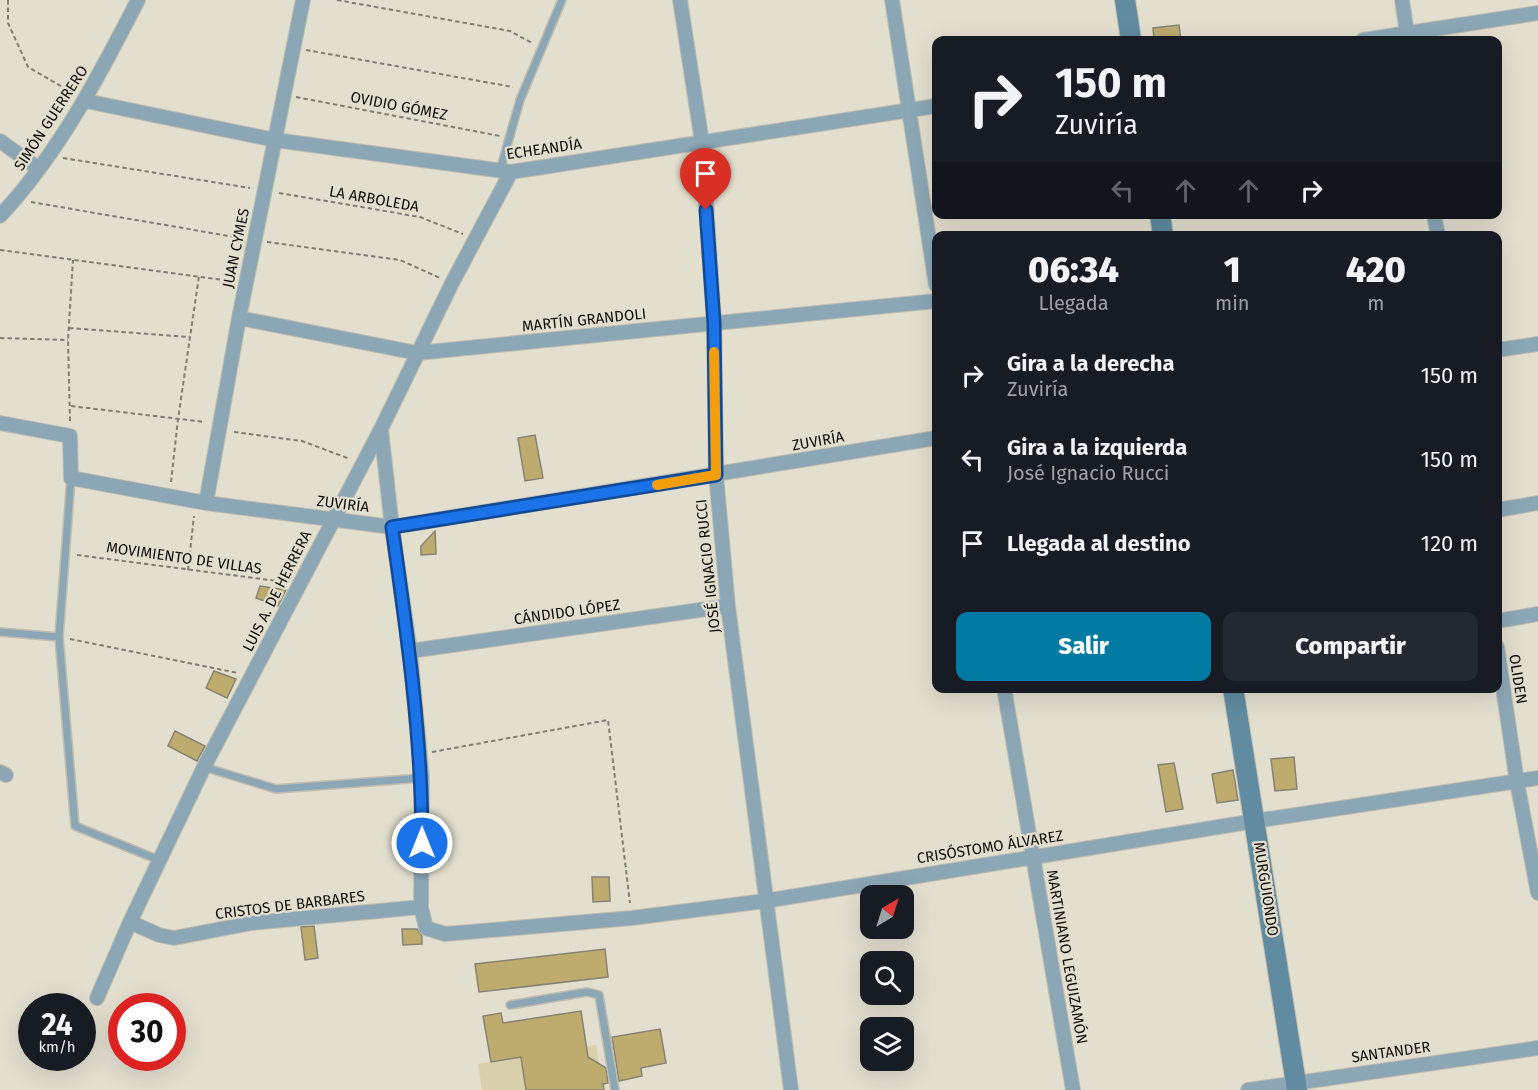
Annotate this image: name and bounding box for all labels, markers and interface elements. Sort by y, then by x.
text: 150 m [1055,58,1167,108]
icon: right [956,60,1034,138]
street label: SIMÓN GUERRERO [10,62,92,174]
street label: OVIDIO GÓMEZ [349,88,449,124]
text: Zuviría [1055,109,1138,141]
street label: ECHEANDÍA [505,135,583,163]
pin [680,148,731,210]
icon: arrive [689,157,722,190]
icon: left [1106,174,1139,207]
icon: ahead [1169,174,1202,207]
icon: ahead [1232,174,1265,207]
icon: right [1295,174,1328,207]
street label: LA ARBOLEDA [328,182,421,216]
street label: JUAN CYMES [219,206,253,290]
text: 06:34 [1028,248,1119,292]
text: 1 [1224,248,1241,292]
text: 420 [1346,248,1406,292]
text: Llegada [1038,291,1109,315]
text: min [1215,291,1250,315]
text: m [1367,291,1384,315]
street label: MARTÍN GRANDOLI [521,305,647,335]
text: Gira a la derecha [1007,350,1175,377]
icon: right [956,359,989,392]
text: 150 m [1420,362,1478,389]
text: Zuviría [1007,377,1068,401]
street label: ZUVIRÍA [791,428,846,454]
text: Gira a la izquierda [1007,434,1187,461]
icon: left [956,443,989,476]
text: 150 m [1420,446,1478,473]
text: José Ignacio Rucci [1007,461,1170,485]
street label: ZUVIRÍA [316,492,371,516]
street label: JOSÉ IGNACIO RUCCI [692,498,724,634]
street label: LUIS A. DE HERRERA [239,527,316,655]
icon: arrive [956,527,989,560]
text: Llegada al destino [1007,530,1191,557]
text: 120 m [1421,530,1478,557]
street label: MOVIMIENTO DE VILLAS [105,538,263,578]
street label: CÁNDIDO LÓPEZ [513,596,621,628]
button: Salir [956,612,1211,681]
button: Compartir [1223,612,1478,681]
street label: OLIDEN [1505,653,1531,705]
position arrow [390,811,454,875]
street label: CRISÓSTOMO ÁLVAREZ [915,827,1065,867]
street label: MURGUIONDO [1250,841,1282,937]
street label: MARTINIANO LEGUIZAMÓN [1043,868,1091,1046]
north arrow [860,885,914,939]
map controls [860,885,914,1071]
street label: CRISTOS DE BARBARES [214,887,366,923]
button: search [860,951,914,1005]
speed limit sign: 30 [108,993,186,1071]
text: 24 [41,1007,73,1043]
button: layers [860,1017,914,1071]
text: km/h [38,1038,76,1056]
street label: SANTANDER [1350,1038,1432,1066]

